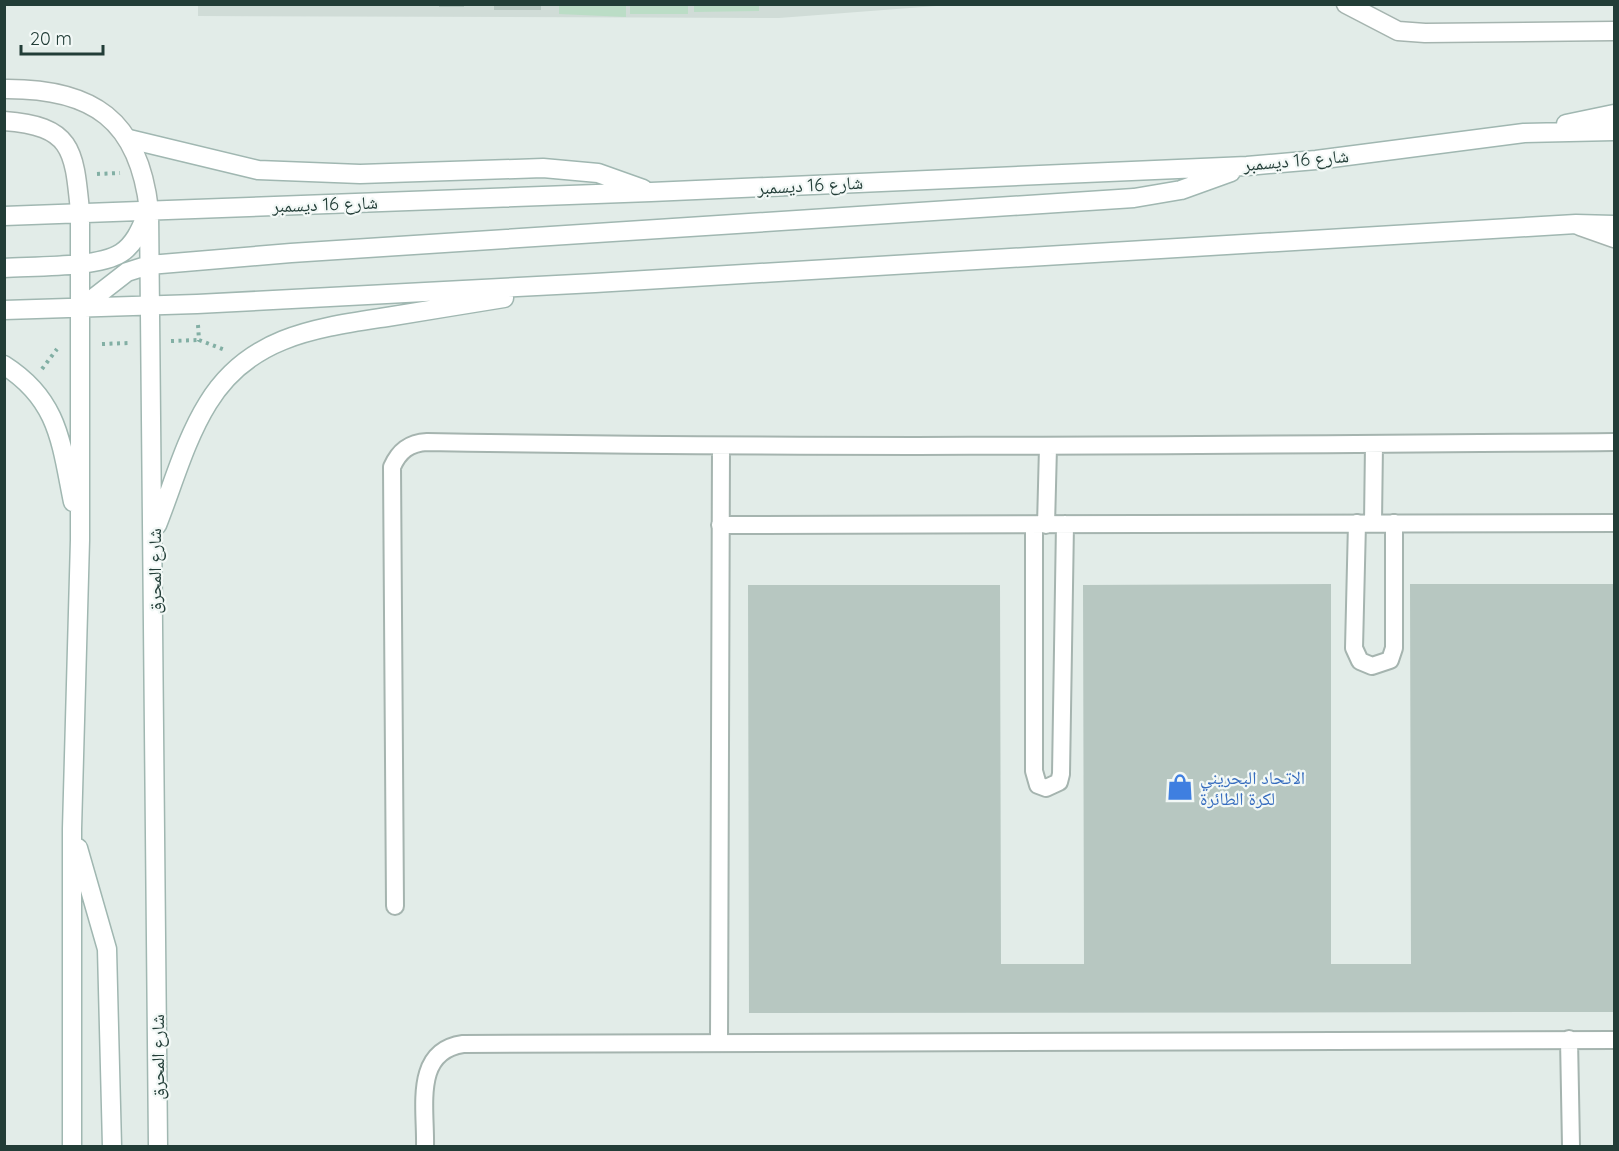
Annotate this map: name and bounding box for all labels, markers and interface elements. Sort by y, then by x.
scale bar [21,18,104,56]
text: 20 m [30,27,72,50]
street label: شارع 16 ديسمبر [1241,144,1350,176]
street label: شارع 16 ديسمبر [756,171,863,199]
street label: شارع 16 ديسمبر [271,191,378,217]
street label: شارع المحرق [143,528,166,614]
place label: الاتحاد البحريني لكرة الطائرة [1200,766,1305,810]
shop icon: الاتحاد البحريني لكرة الطائرة [1165,772,1195,802]
street label: شارع المحرق [146,1014,169,1100]

